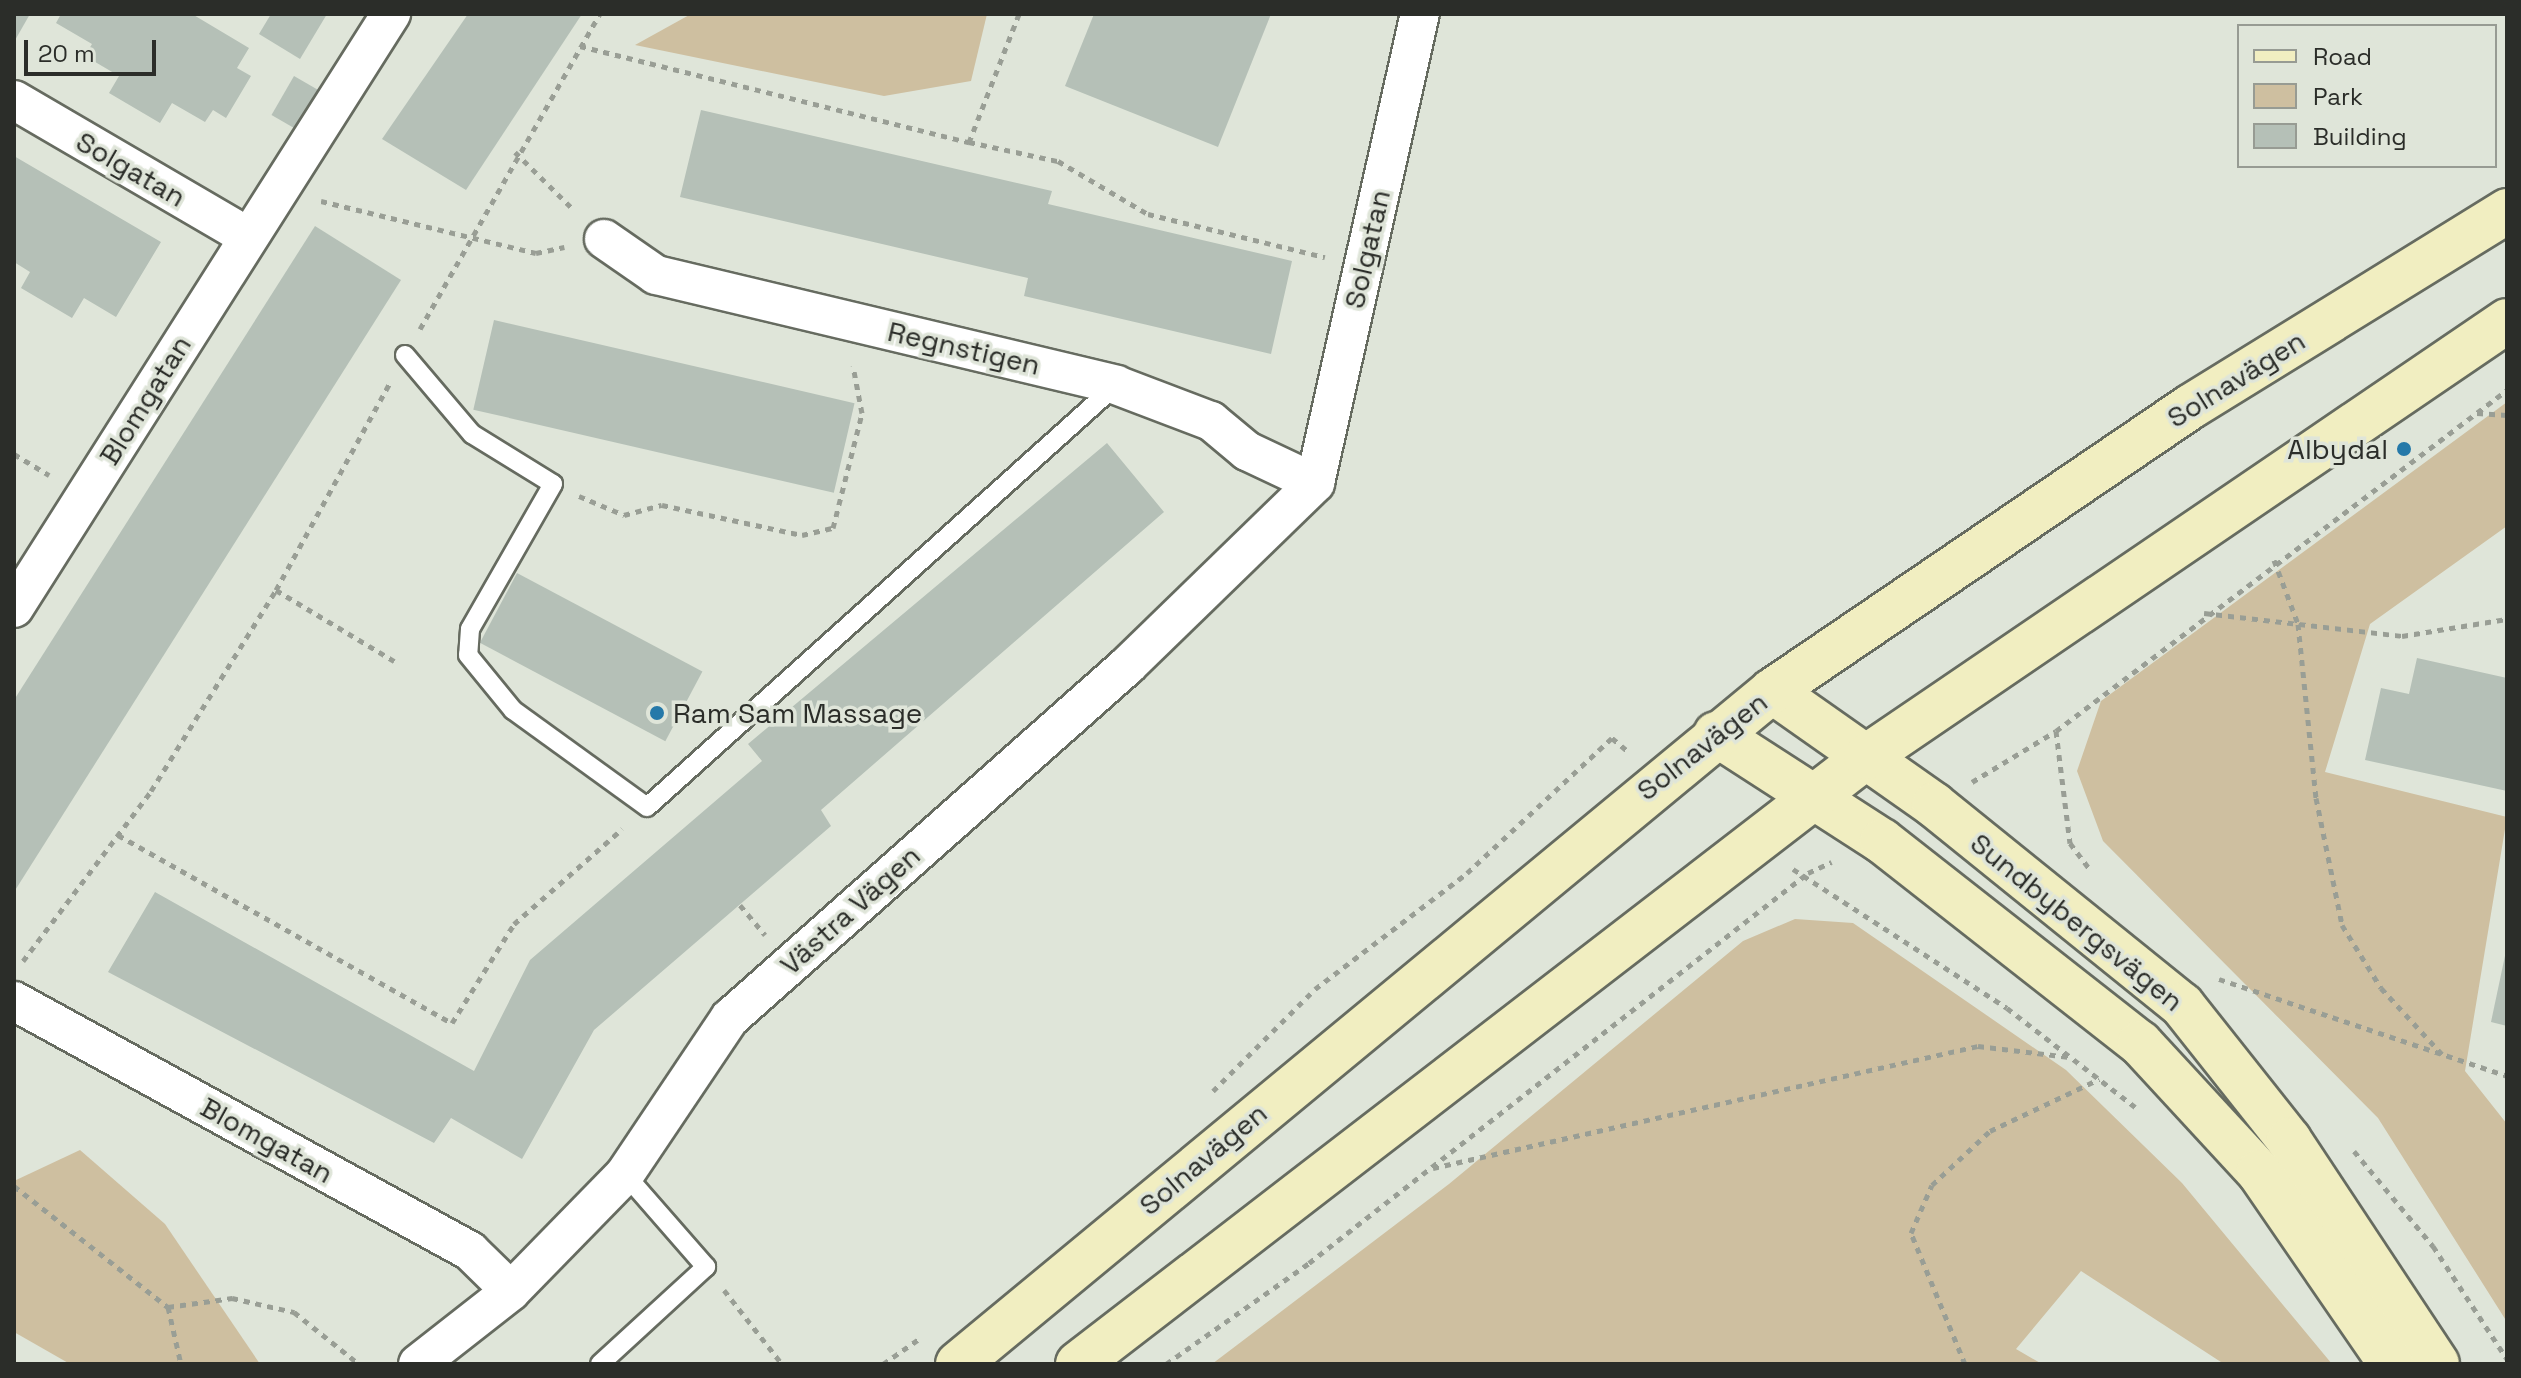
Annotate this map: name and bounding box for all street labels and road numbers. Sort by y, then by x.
street label: Solgatan [70,124,192,214]
street label: Solgatan [1337,186,1397,312]
street label: Regnstigen [885,314,1043,382]
street label: Solnavägen [2161,323,2311,435]
street label: Blomgatan [92,329,198,471]
street label: Solnavägen [1630,685,1774,807]
street label: Sundbybergsvägen [1964,826,2190,1018]
street label: Västra Vägen [773,838,927,982]
street label: Blomgatan [195,1090,339,1190]
street label: Solnavägen [1132,1096,1274,1222]

